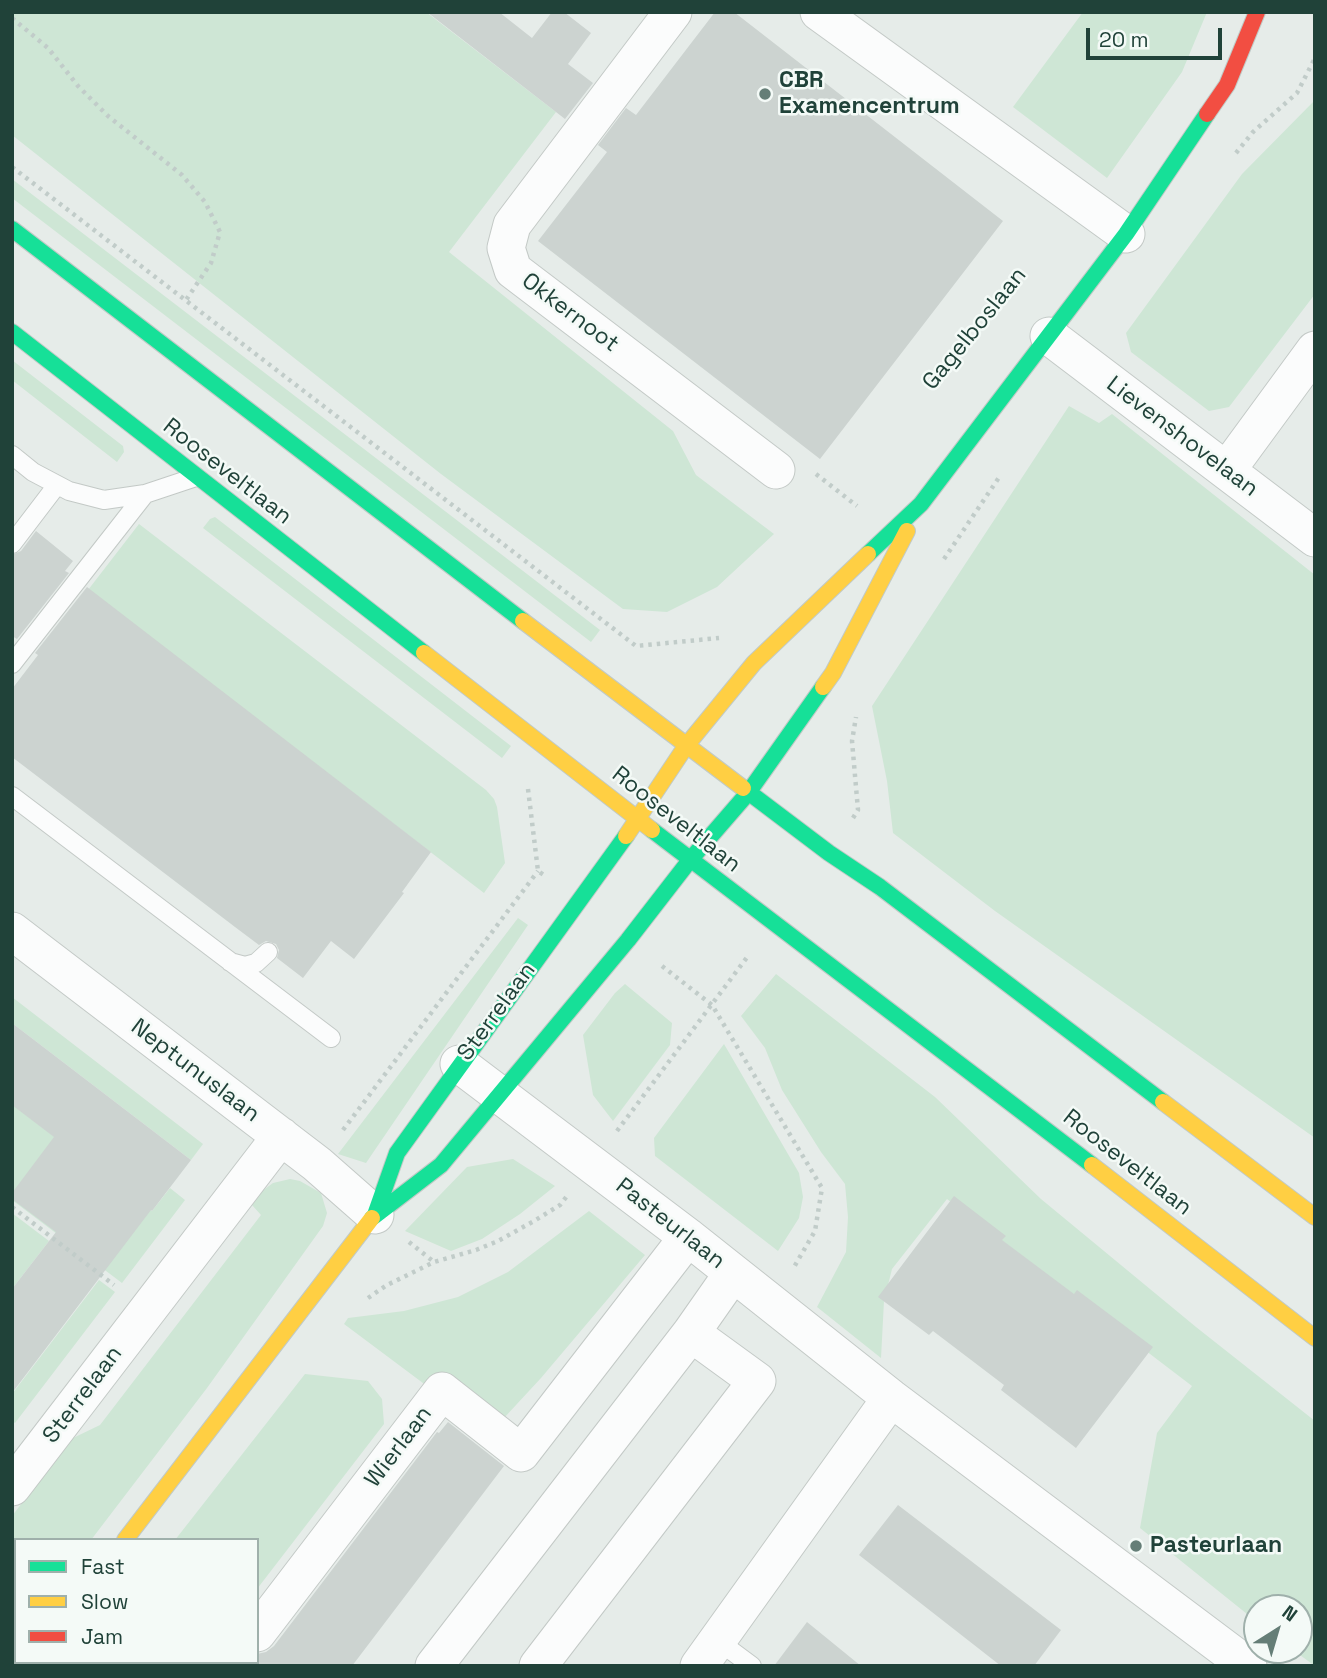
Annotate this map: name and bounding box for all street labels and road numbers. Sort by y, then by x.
street label: Gagelboslaan [917,262,1033,396]
street label: Okkernoot [516,268,624,358]
street label: Lievenshovelaan [1101,371,1263,503]
street label: Rooseveltlaan [157,413,297,531]
street label: Rooseveltlaan [606,761,746,879]
street label: Sterrelaan [452,958,542,1066]
street label: Neptunuslaan [125,1014,265,1128]
street label: Rooseveltlaan [1057,1104,1197,1222]
street label: Pasteurlaan [610,1173,730,1275]
street label: Sterrelaan [37,1341,129,1449]
street label: Wierlaan [360,1401,438,1493]

